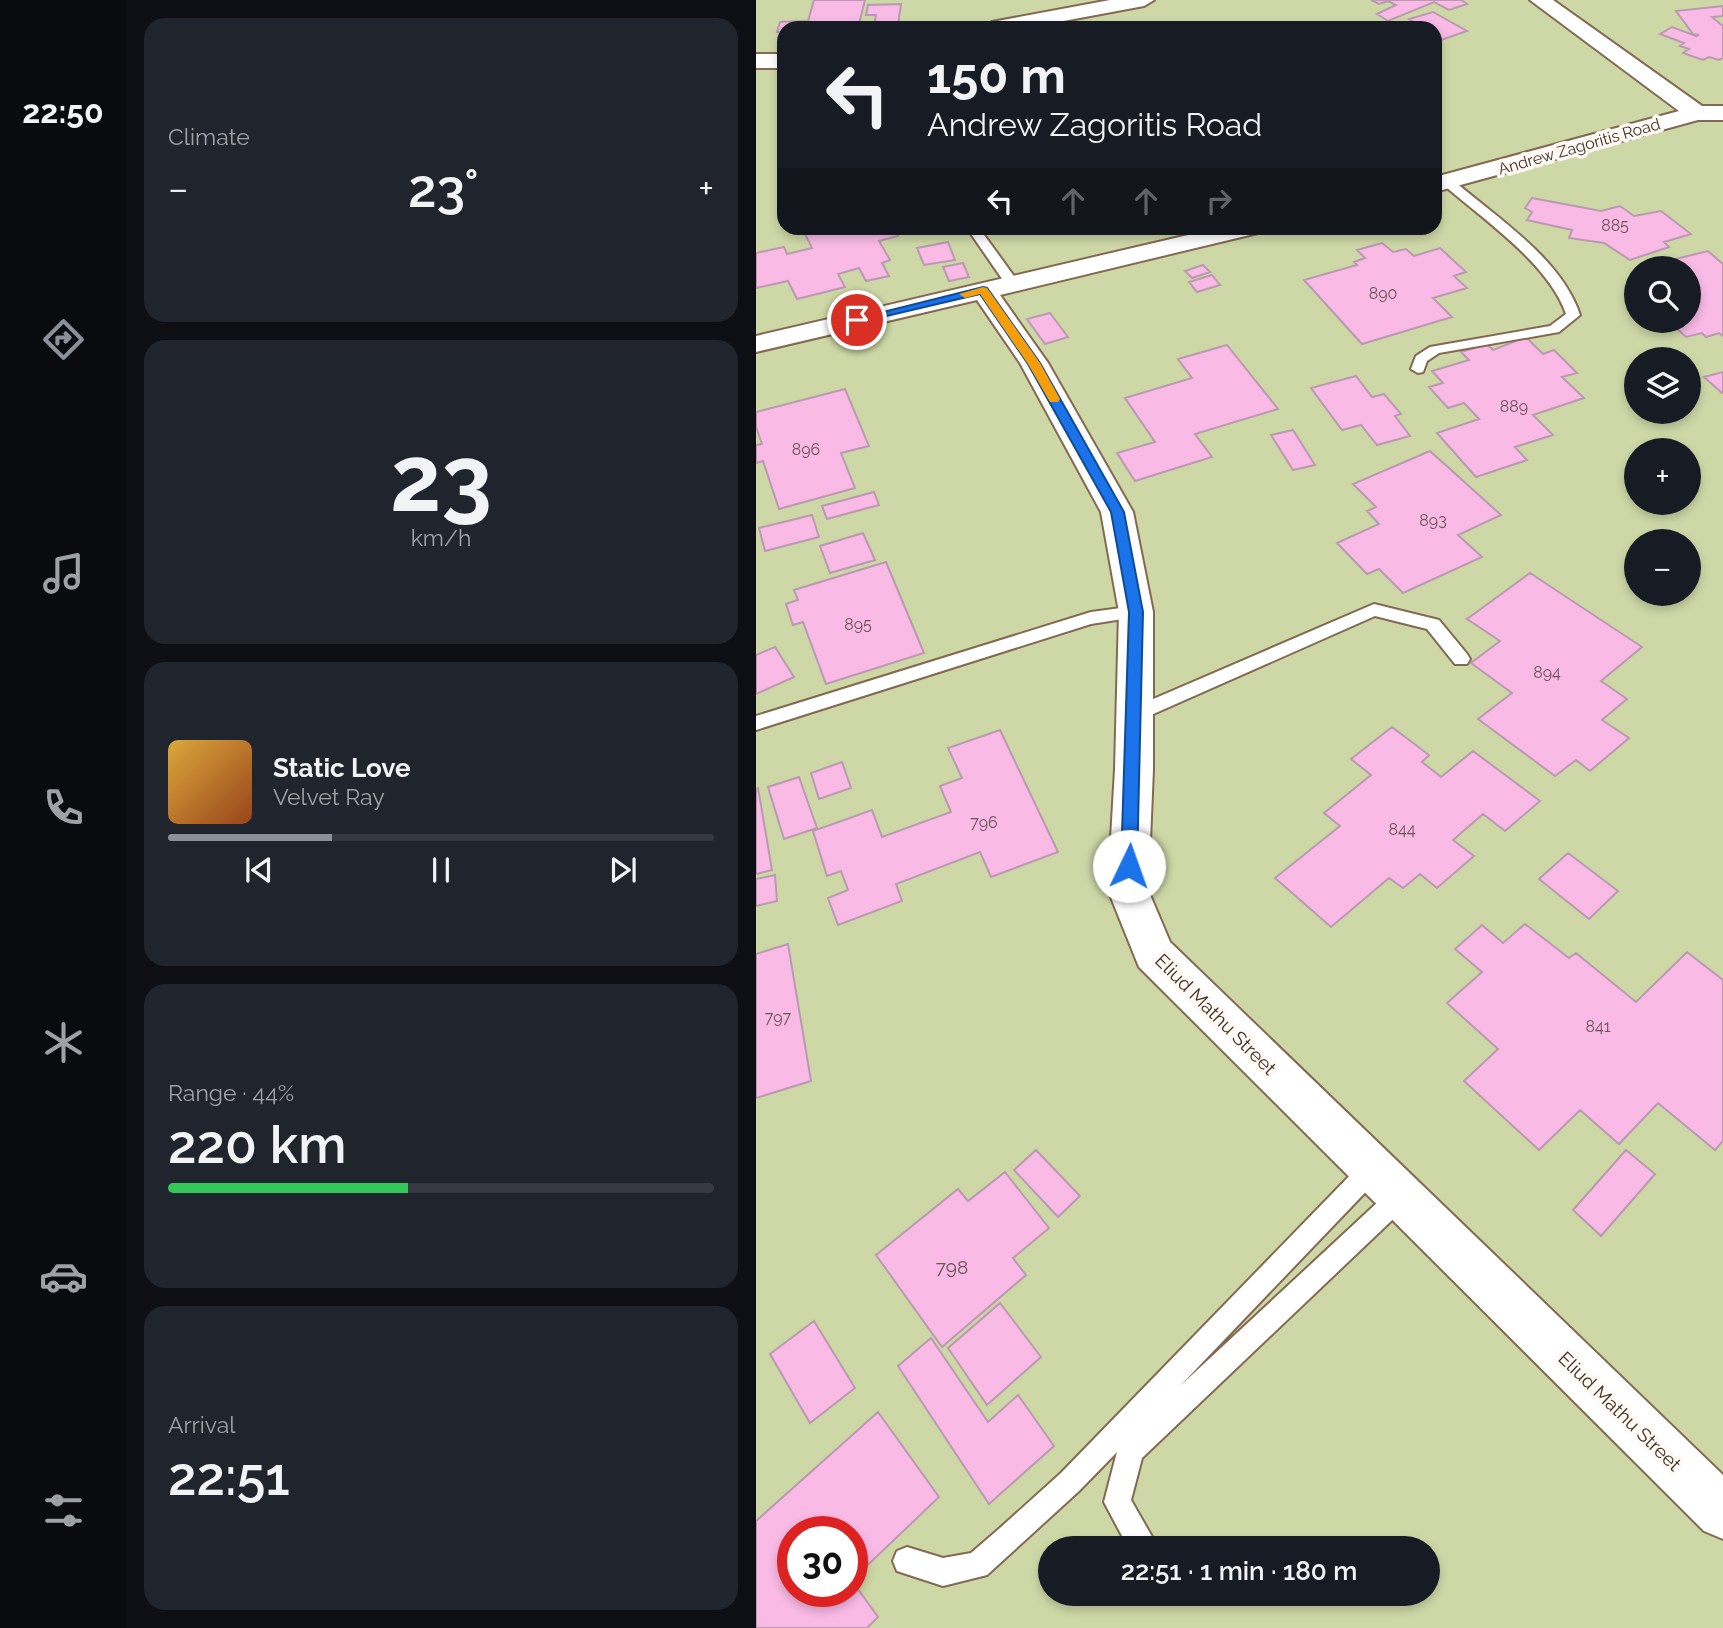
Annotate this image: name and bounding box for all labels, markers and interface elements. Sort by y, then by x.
text: 150 m [927,47,1066,104]
icon: left [812,49,903,140]
text: 22:50 [22,93,104,130]
text: Andrew Zagoritis Road [927,106,1262,143]
street label: Andrew Zagoritis Road [1496,114,1662,179]
text: Climate [168,123,250,150]
text: 23° [408,158,479,219]
text: − [168,166,188,211]
text: + [698,166,714,211]
icon: left [981,182,1019,220]
icon: ahead [1054,182,1092,220]
icon: ahead [1127,182,1165,220]
icon: right [1200,182,1238,220]
house number: 885 [1601,216,1629,235]
map controls [1624,256,1701,606]
button: search [1624,256,1701,333]
house number: 890 [1369,284,1397,303]
pin [827,290,887,350]
icon: arrive [838,301,876,339]
icon: directions [39,315,88,364]
button: layers [1624,347,1701,424]
house number: 889 [1500,397,1528,416]
text: 23 [390,425,492,532]
button: + [1624,438,1701,515]
house number: 896 [792,440,820,459]
house number: 893 [1419,511,1447,530]
text: km/h [411,524,471,551]
button: − [1624,529,1701,606]
icon: music [39,549,88,598]
house number: 895 [844,615,872,634]
house number: 894 [1533,663,1561,682]
text: Static Love [273,753,411,783]
icon: phone [39,783,88,832]
text: Velvet Ray [273,783,385,810]
house number: 796 [970,813,998,832]
house number: 844 [1389,820,1416,839]
position arrow [1092,829,1166,903]
icon: previous [240,851,278,889]
icon: pause [422,851,460,889]
icon: next [604,851,642,889]
street label: Eliud Mathu Street [1151,949,1281,1079]
house number: 797 [765,1008,792,1027]
house number: 841 [1585,1017,1611,1036]
icon: climate [39,1018,88,1067]
text: Range · 44% [168,1079,294,1106]
text: 220 km [168,1114,347,1175]
icon: car [39,1252,88,1301]
house number: 798 [936,1256,968,1278]
street label: Eliud Mathu Street [1554,1347,1686,1476]
text: Arrival [168,1411,235,1438]
text: 22:51 [168,1446,290,1507]
icon: filters [39,1486,88,1535]
speed limit sign: 30 [777,1516,868,1607]
text: 22:51 · 1 min · 180 m [1121,1556,1357,1586]

